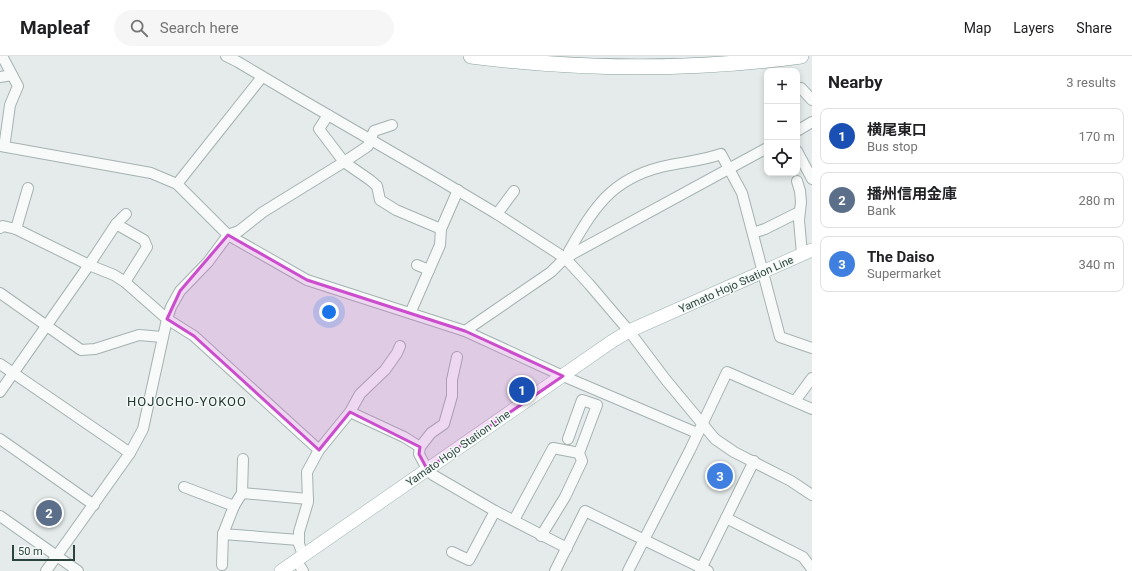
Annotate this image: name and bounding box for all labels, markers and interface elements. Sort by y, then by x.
search box [114,10,394,46]
text: Mapleaf [20,16,90,39]
icon: search [128,17,150,39]
text: Search here [160,19,239,37]
text: Map [964,20,991,36]
text: Layers [1013,20,1054,36]
text: Share [1076,20,1112,36]
map controls [764,68,800,176]
button: + [764,68,800,104]
text: Nearby [828,72,883,92]
text: 3 results [1066,75,1116,90]
button: − [764,104,800,140]
text: 横尾東口 [867,121,927,139]
text: 1 [838,129,846,144]
text: 170 m [1078,129,1115,144]
text: Bus stop [867,139,918,154]
button: locate [764,140,800,176]
text: 播州信用金庫 [867,185,957,203]
text: 2 [838,193,846,208]
text: 280 m [1078,193,1115,208]
text: Bank [867,203,896,218]
text: The Daiso [867,248,934,266]
street label: Yamato Hojo Station Line [677,253,796,316]
text: 3 [838,257,846,272]
text: 340 m [1078,257,1115,272]
text: Supermarket [867,266,941,281]
your location [319,302,339,322]
pin: 1 [509,375,535,405]
district label: HOJOCHO-YOKOO [127,394,247,409]
street label: Yamato Hojo Station Line [404,407,513,489]
pin: 3 [707,461,733,491]
pin: 2 [36,498,62,528]
scale bar [12,543,75,562]
text: 50 m [18,545,43,558]

